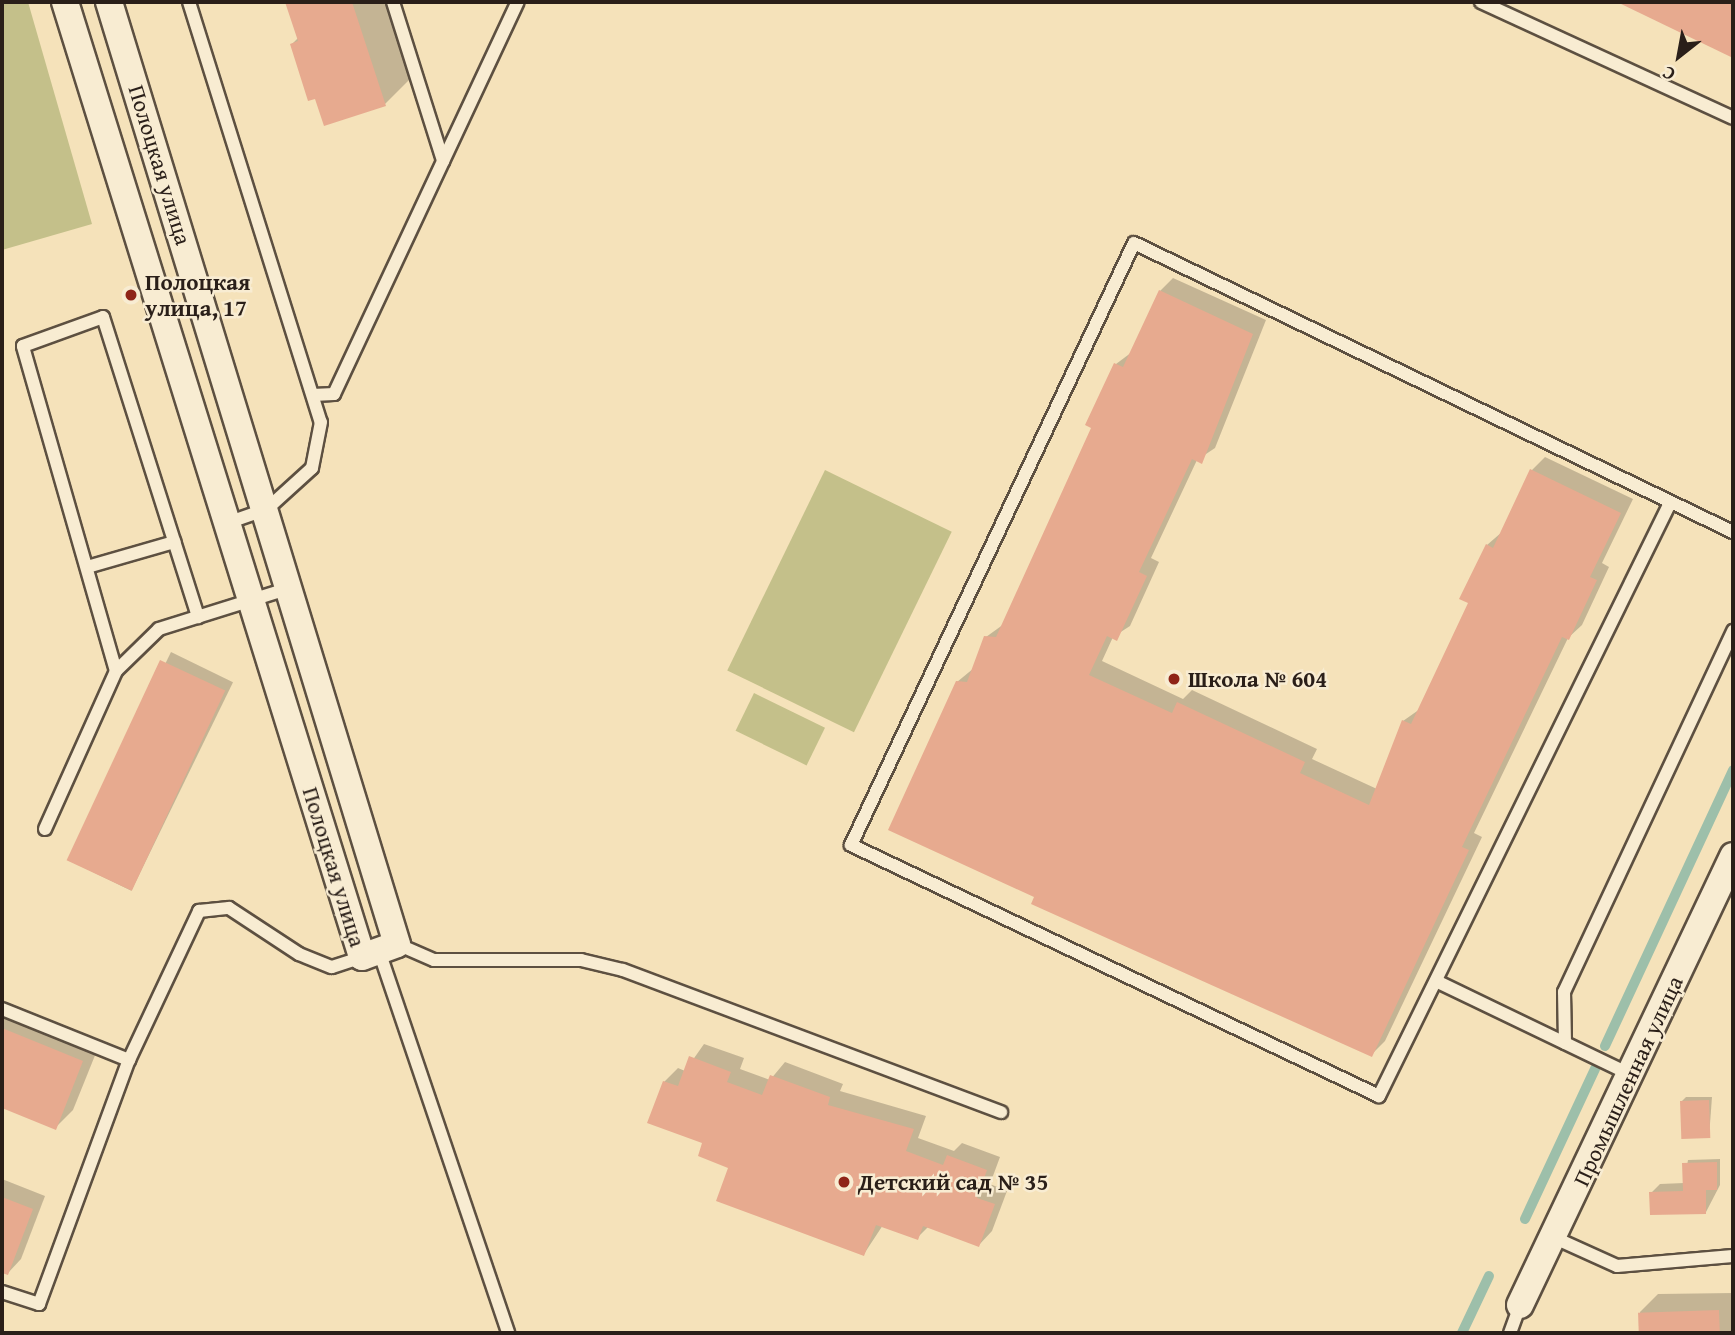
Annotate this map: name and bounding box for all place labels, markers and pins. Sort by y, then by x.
place label: Полоцкая улица, 17 [145,268,250,322]
marker: Полоцкая улица, 17 [123,287,139,303]
place label: Школа № 604 [1188,665,1327,693]
marker: Школа № 604 [1166,671,1182,687]
place label: Детский сад № 35 [858,1168,1048,1196]
marker: Детский сад № 35 [836,1174,852,1190]

